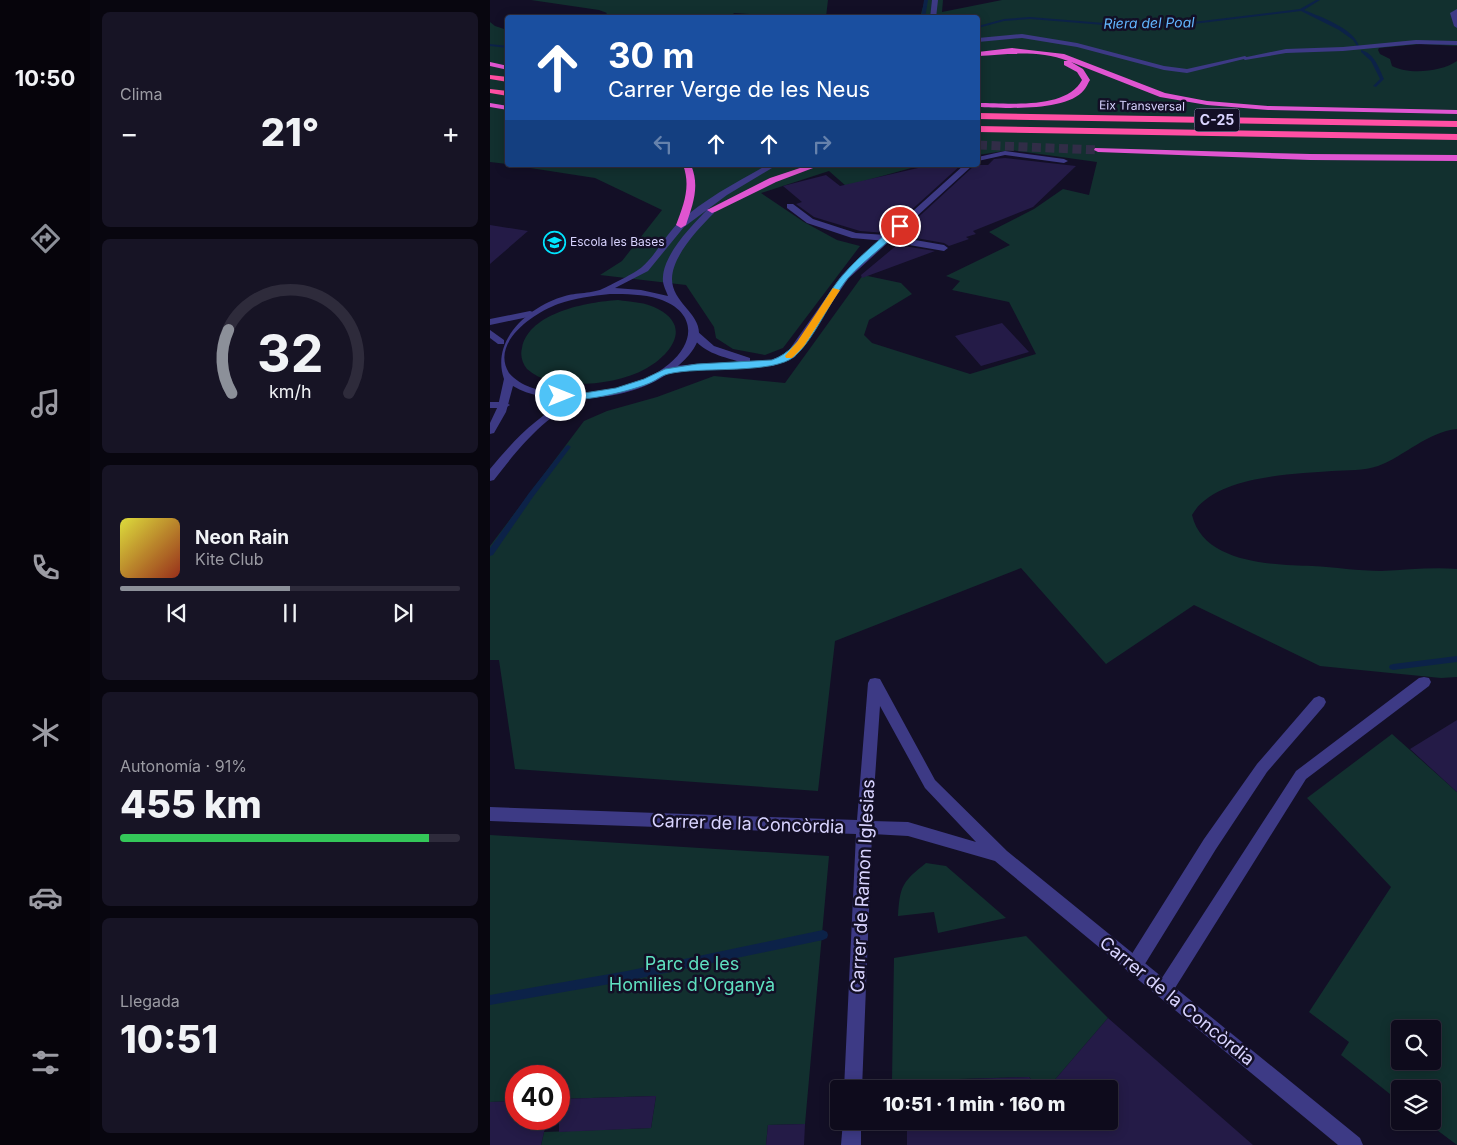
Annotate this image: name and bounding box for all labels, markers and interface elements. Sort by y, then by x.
water label: Riera del Poal [1103,13,1195,32]
text: 30 m [608,34,694,76]
icon: ahead [525,35,590,100]
text: 10:50 [15,65,75,91]
text: Carrer Verge de les Neus [608,76,870,102]
text: Clima [120,84,162,104]
street label: Eix Transversal [1099,97,1185,114]
road number: C-25 [1194,108,1240,132]
text: 21° [261,109,319,155]
text: − [120,116,139,150]
text: + [441,116,460,150]
icon: left [649,130,677,158]
icon: ahead [702,130,730,158]
icon: ahead [755,130,783,158]
icon: right [808,130,836,158]
pin [879,205,921,247]
icon: arrive [886,212,914,240]
icon: directions [28,221,63,256]
school or university icon: Escola les Bases [542,230,566,254]
place label: Escola les Bases [570,234,664,249]
text: 32 [257,322,323,385]
position arrow [534,369,586,421]
text: km/h [269,381,311,402]
icon: music [28,386,63,421]
text: Neon Rain [195,526,289,549]
text: Kite Club [195,549,264,569]
icon: phone [28,550,63,585]
icon: previous [163,599,191,627]
icon: pause [276,599,304,627]
icon: next [389,599,417,627]
icon: climate [28,715,63,750]
text: Autonomía · 91% [120,756,247,776]
street label: Carrer de Ramon Iglesias [846,779,879,993]
text: 455 km [120,781,262,827]
street label: Carrer de la Concòrdia [651,810,845,837]
icon: car [28,880,63,915]
street label: Carrer de la Concòrdia [1096,932,1259,1069]
park label: Parc de les Homilies d'Organyà [609,953,775,995]
text: Llegada [120,991,180,1011]
text: 10:51 [120,1016,218,1062]
map controls [1391,1020,1441,1130]
button: search [1391,1020,1441,1070]
icon: filters [28,1045,63,1080]
speed limit sign: 40 [505,1065,570,1130]
button: layers [1391,1080,1441,1130]
text: 10:51 · 1 min · 160 m [883,1093,1065,1116]

